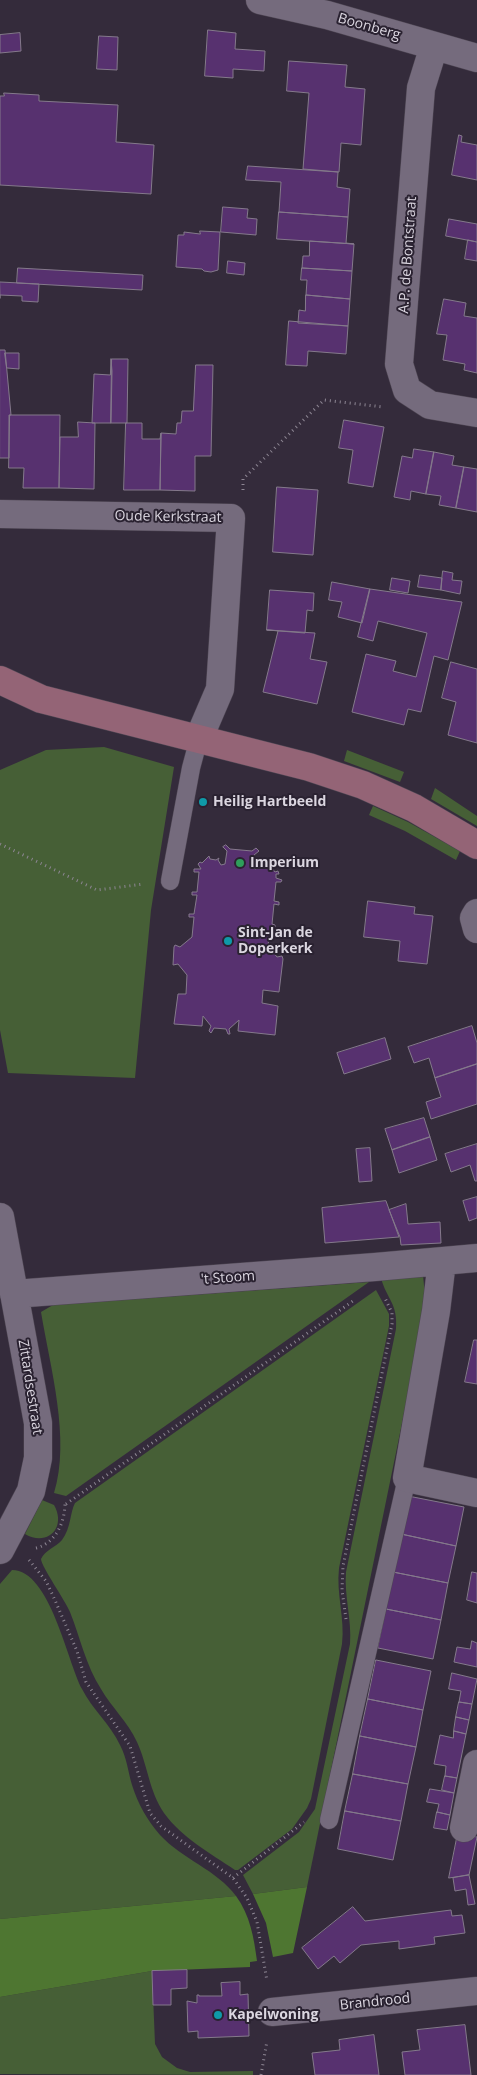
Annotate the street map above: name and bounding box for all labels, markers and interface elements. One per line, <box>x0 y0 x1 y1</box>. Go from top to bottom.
street label: Boonberg <box>336 10 402 44</box>
street label: A.P. de Bontstraat <box>396 196 420 314</box>
street label: Oude Kerkstraat <box>114 508 222 526</box>
place label: Heilig Hartbeeld <box>213 794 326 810</box>
marker: Heilig Hartbeeld <box>197 796 209 808</box>
place label: Imperium <box>250 855 319 871</box>
marker: Imperium <box>234 857 246 869</box>
place label: Sint-Jan de Doperkerk <box>238 925 313 958</box>
marker: Sint-Jan de Doperkerk <box>222 935 234 947</box>
street label: 't Stoom <box>200 1268 256 1288</box>
street label: Zittardsestraat <box>14 1338 46 1436</box>
street label: Brandrood <box>339 1990 411 2014</box>
place label: Kapelwoning <box>228 2007 318 2023</box>
marker: Kapelwoning <box>212 2009 224 2021</box>

